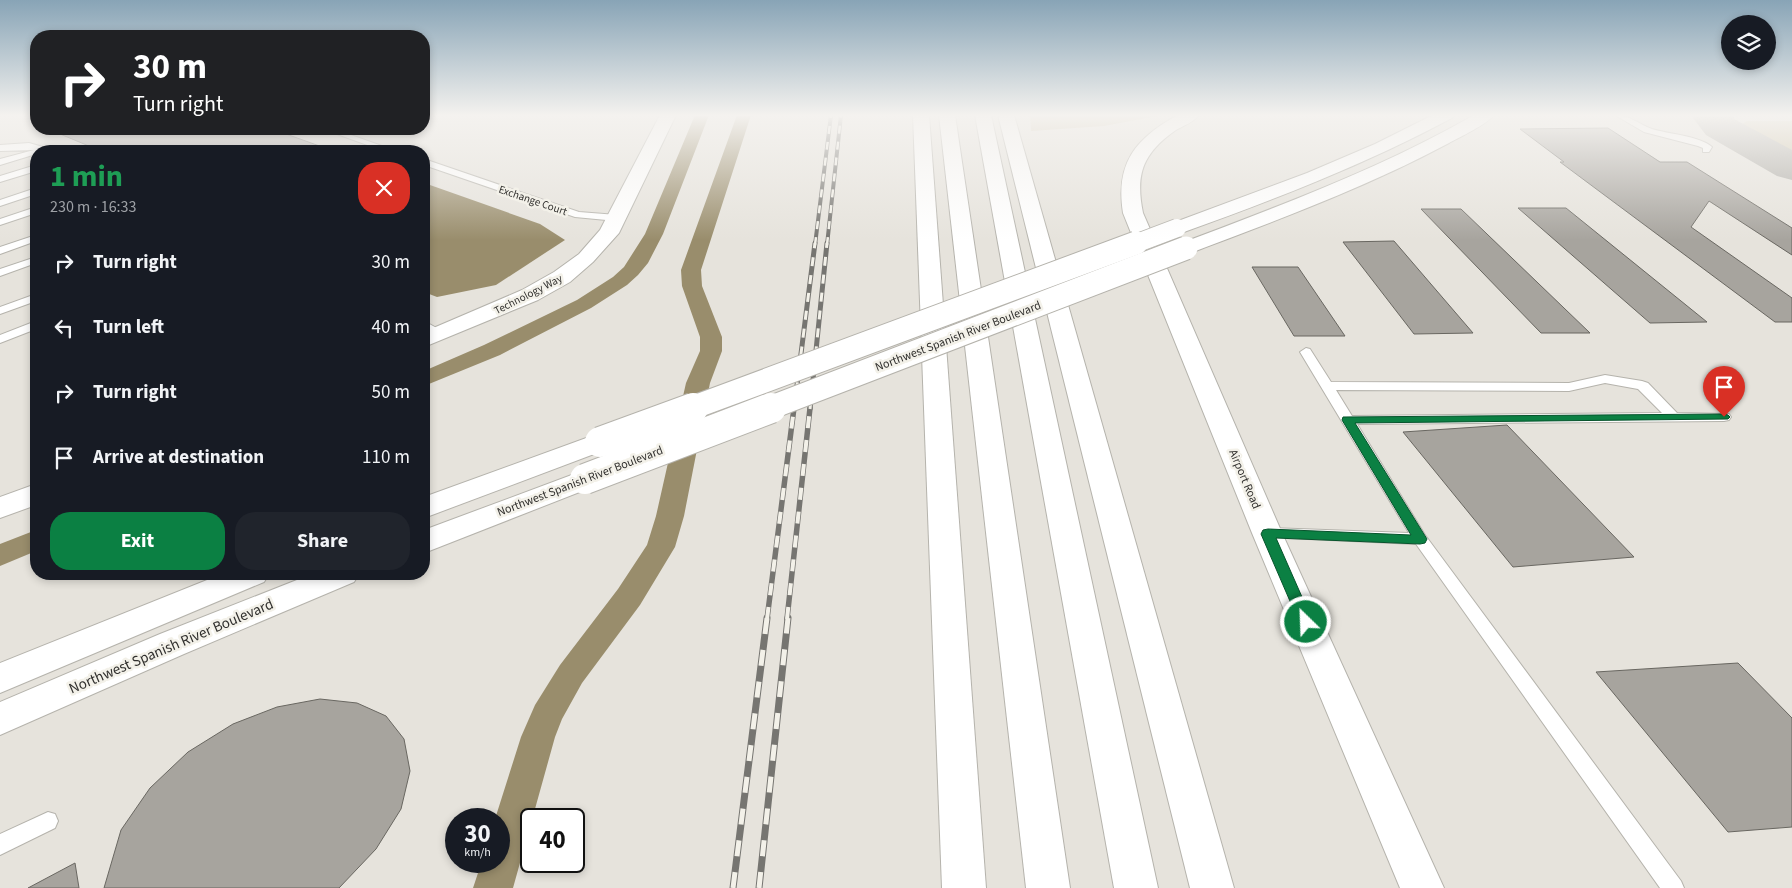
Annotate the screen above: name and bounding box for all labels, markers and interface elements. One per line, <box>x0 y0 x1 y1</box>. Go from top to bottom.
map controls <box>1721 15 1776 70</box>
button: layers <box>1721 15 1776 70</box>
text: 30 m <box>133 42 207 92</box>
icon: right <box>50 50 115 115</box>
text: Turn right <box>133 88 223 120</box>
text: 1 min <box>50 155 123 198</box>
button: close <box>358 162 410 214</box>
street label: Exchange Court <box>497 182 569 219</box>
text: 230 m · 16:33 <box>50 196 137 218</box>
icon: right <box>50 249 78 277</box>
text: Turn right <box>93 249 177 276</box>
text: 30 m <box>372 249 410 276</box>
street label: Technology Way <box>492 271 565 318</box>
street label: Northwest Spanish River Boulevard <box>873 297 1044 376</box>
icon: left <box>50 314 78 342</box>
text: Turn left <box>93 314 164 341</box>
text: 40 m <box>372 314 410 341</box>
pin <box>1703 366 1745 417</box>
icon: arrive <box>1710 373 1738 401</box>
icon: right <box>50 379 78 407</box>
text: Turn right <box>93 379 177 406</box>
text: 50 m <box>372 379 410 406</box>
street label: Northwest Spanish River Boulevard <box>495 442 666 521</box>
icon: arrive <box>50 444 78 472</box>
text: Arrive at destination <box>93 444 264 471</box>
text: 110 m <box>362 444 410 471</box>
street label: Airport Road <box>1224 447 1265 512</box>
button: Exit <box>50 512 225 570</box>
button: Share <box>235 512 410 570</box>
street label: Northwest Spanish River Boulevard <box>66 594 277 699</box>
position arrow <box>1279 595 1331 647</box>
speed limit sign: 40 <box>520 808 585 873</box>
text: 30 <box>464 816 491 852</box>
text: km/h <box>464 844 491 861</box>

